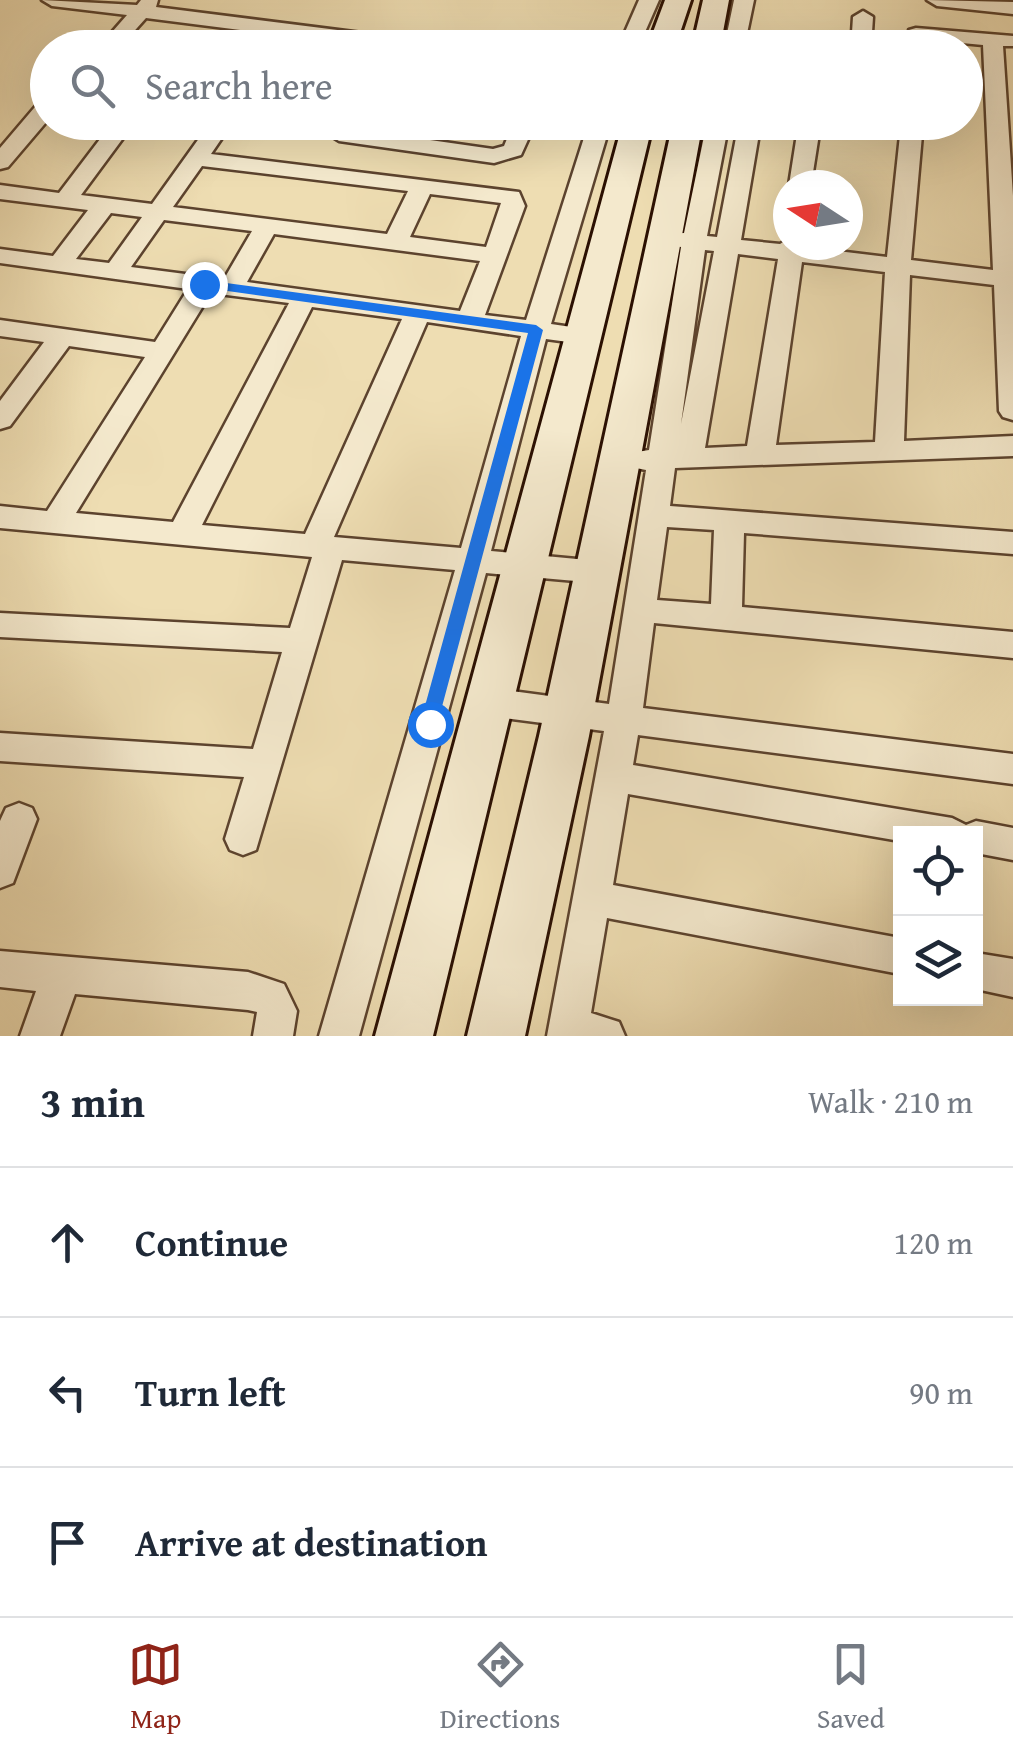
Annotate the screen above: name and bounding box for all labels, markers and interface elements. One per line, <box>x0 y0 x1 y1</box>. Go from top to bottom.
search box <box>30 30 983 140</box>
text: Search here <box>145 57 333 113</box>
icon: search <box>65 58 120 113</box>
north arrow <box>773 170 863 260</box>
route end <box>182 262 228 308</box>
route start <box>408 702 454 748</box>
map controls <box>893 826 983 1006</box>
button: locate <box>893 826 983 916</box>
button: layers <box>893 916 983 1006</box>
text: 3 min <box>40 1071 145 1132</box>
text: Walk · 210 m <box>808 1078 973 1125</box>
text: Continue <box>135 1214 288 1270</box>
icon: ahead <box>40 1215 95 1270</box>
text: 120 m <box>894 1219 973 1266</box>
text: Turn left <box>135 1364 286 1420</box>
icon: left <box>40 1365 95 1420</box>
text: 90 m <box>909 1369 973 1416</box>
text: Arrive at destination <box>135 1514 488 1570</box>
icon: arrive <box>40 1515 95 1570</box>
tab: Map <box>128 1637 183 1738</box>
tab: Directions <box>440 1637 560 1738</box>
tab: Saved <box>817 1637 885 1738</box>

